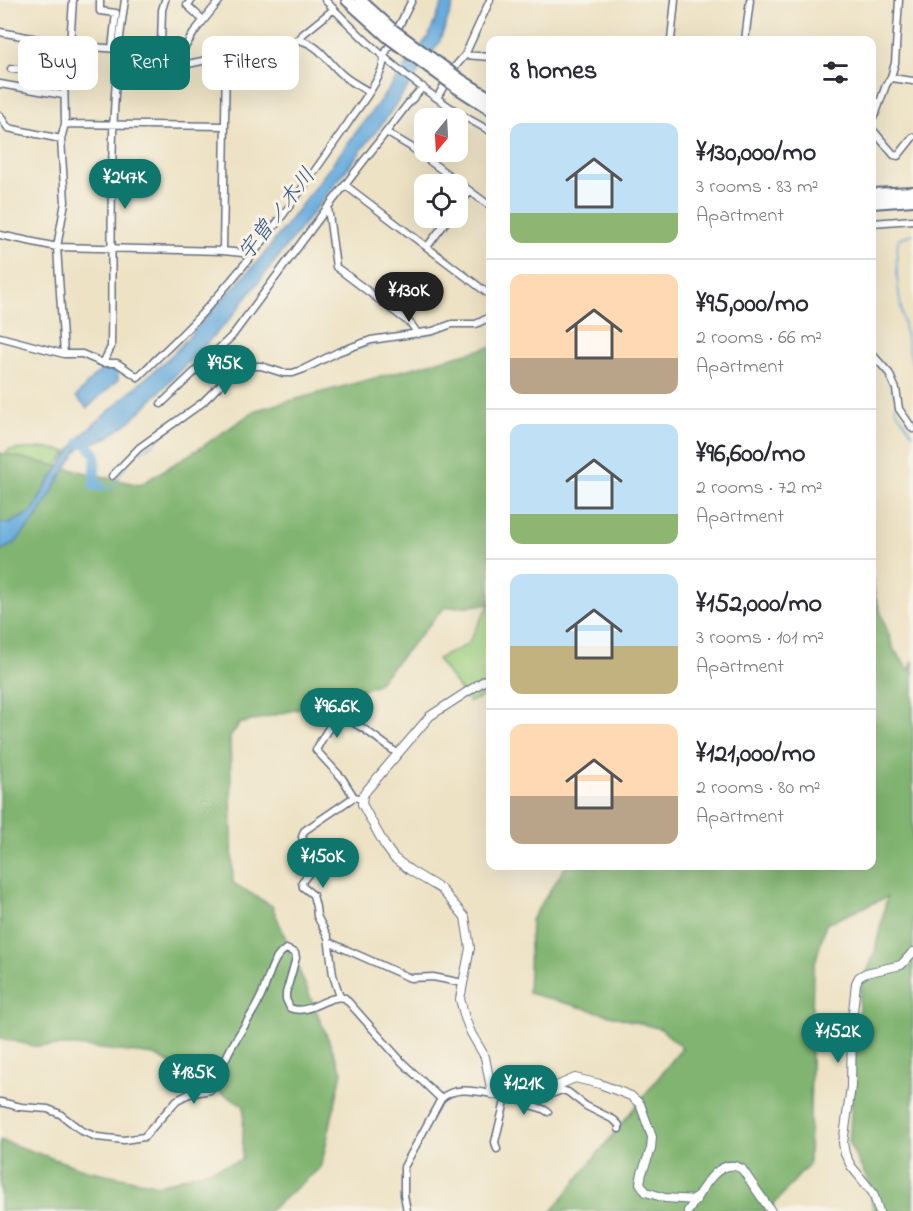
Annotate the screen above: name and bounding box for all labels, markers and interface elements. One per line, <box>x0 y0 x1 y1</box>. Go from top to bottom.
chip: Buy <box>18 36 98 90</box>
chip: Rent <box>110 36 190 90</box>
chip: Filters <box>202 36 299 90</box>
text: 8 homes <box>510 53 597 91</box>
icon: filters <box>819 56 852 89</box>
north arrow <box>414 108 468 162</box>
map controls <box>414 108 468 228</box>
text: ¥130,000/mo <box>696 135 816 173</box>
icon: home <box>558 147 630 219</box>
pin: ¥247K <box>83 159 167 210</box>
water label: 宇曽ノ木川 <box>232 162 324 268</box>
text: ¥247K <box>103 164 147 193</box>
text: 3 rooms · 83 m² <box>696 173 818 202</box>
button: locate <box>414 174 468 228</box>
text: Apartment <box>696 202 784 231</box>
pin: ¥130K <box>367 272 451 323</box>
text: ¥130K <box>389 277 429 306</box>
text: ¥95,000/mo <box>696 286 809 324</box>
icon: home <box>558 298 630 370</box>
text: 2 rooms · 66 m² <box>696 324 822 353</box>
pin: ¥95K <box>189 345 261 396</box>
text: ¥95K <box>208 350 242 379</box>
text: Apartment <box>696 353 784 382</box>
text: ¥96,600/mo <box>696 436 806 474</box>
icon: home <box>558 448 630 520</box>
text: 2 rooms · 72 m² <box>696 474 823 503</box>
text: Apartment <box>696 503 784 532</box>
text: ¥152,000/mo <box>696 586 822 624</box>
icon: home <box>558 598 630 670</box>
text: 3 rooms · 101 m² <box>696 624 824 653</box>
text: Apartment <box>696 653 784 682</box>
pin: ¥96.6K <box>288 688 386 739</box>
text: ¥96.6K <box>314 693 360 722</box>
text: ¥121,000/mo <box>696 736 816 774</box>
icon: home <box>558 748 630 820</box>
text: 2 rooms · 80 m² <box>696 774 821 803</box>
text: Apartment <box>696 803 784 832</box>
pin: ¥150K <box>281 838 365 889</box>
text: ¥150K <box>301 843 345 872</box>
pin: ¥152K <box>796 1013 880 1064</box>
text: ¥152K <box>815 1018 861 1047</box>
pin: ¥185K <box>152 1054 236 1105</box>
text: ¥185K <box>173 1059 215 1088</box>
pin: ¥121K <box>482 1065 566 1116</box>
text: ¥121K <box>504 1070 544 1099</box>

